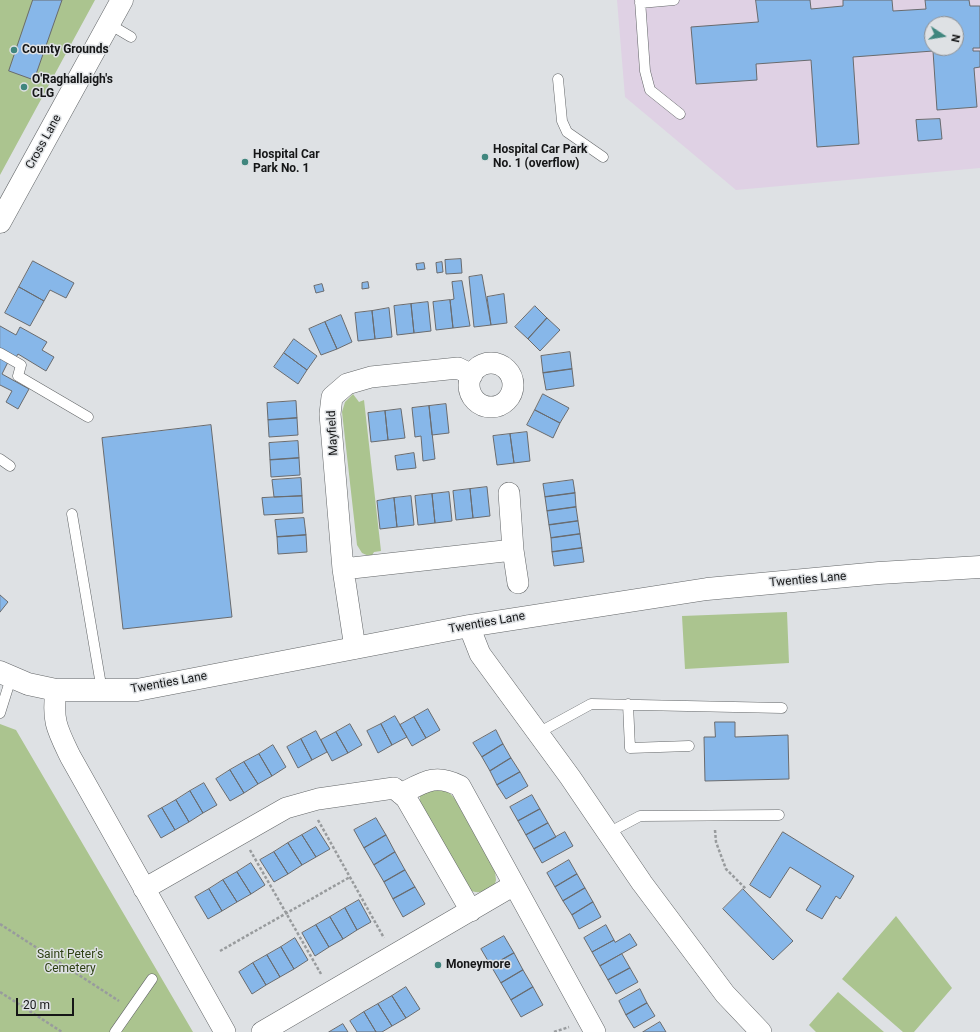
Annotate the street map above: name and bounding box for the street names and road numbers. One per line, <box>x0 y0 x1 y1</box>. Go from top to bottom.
street label: Cross Lane <box>23 112 65 172</box>
street label: Mayfield <box>325 410 341 456</box>
street label: Twenties Lane <box>769 569 847 591</box>
street label: Twenties Lane <box>448 609 526 637</box>
street label: Twenties Lane <box>130 669 208 697</box>

